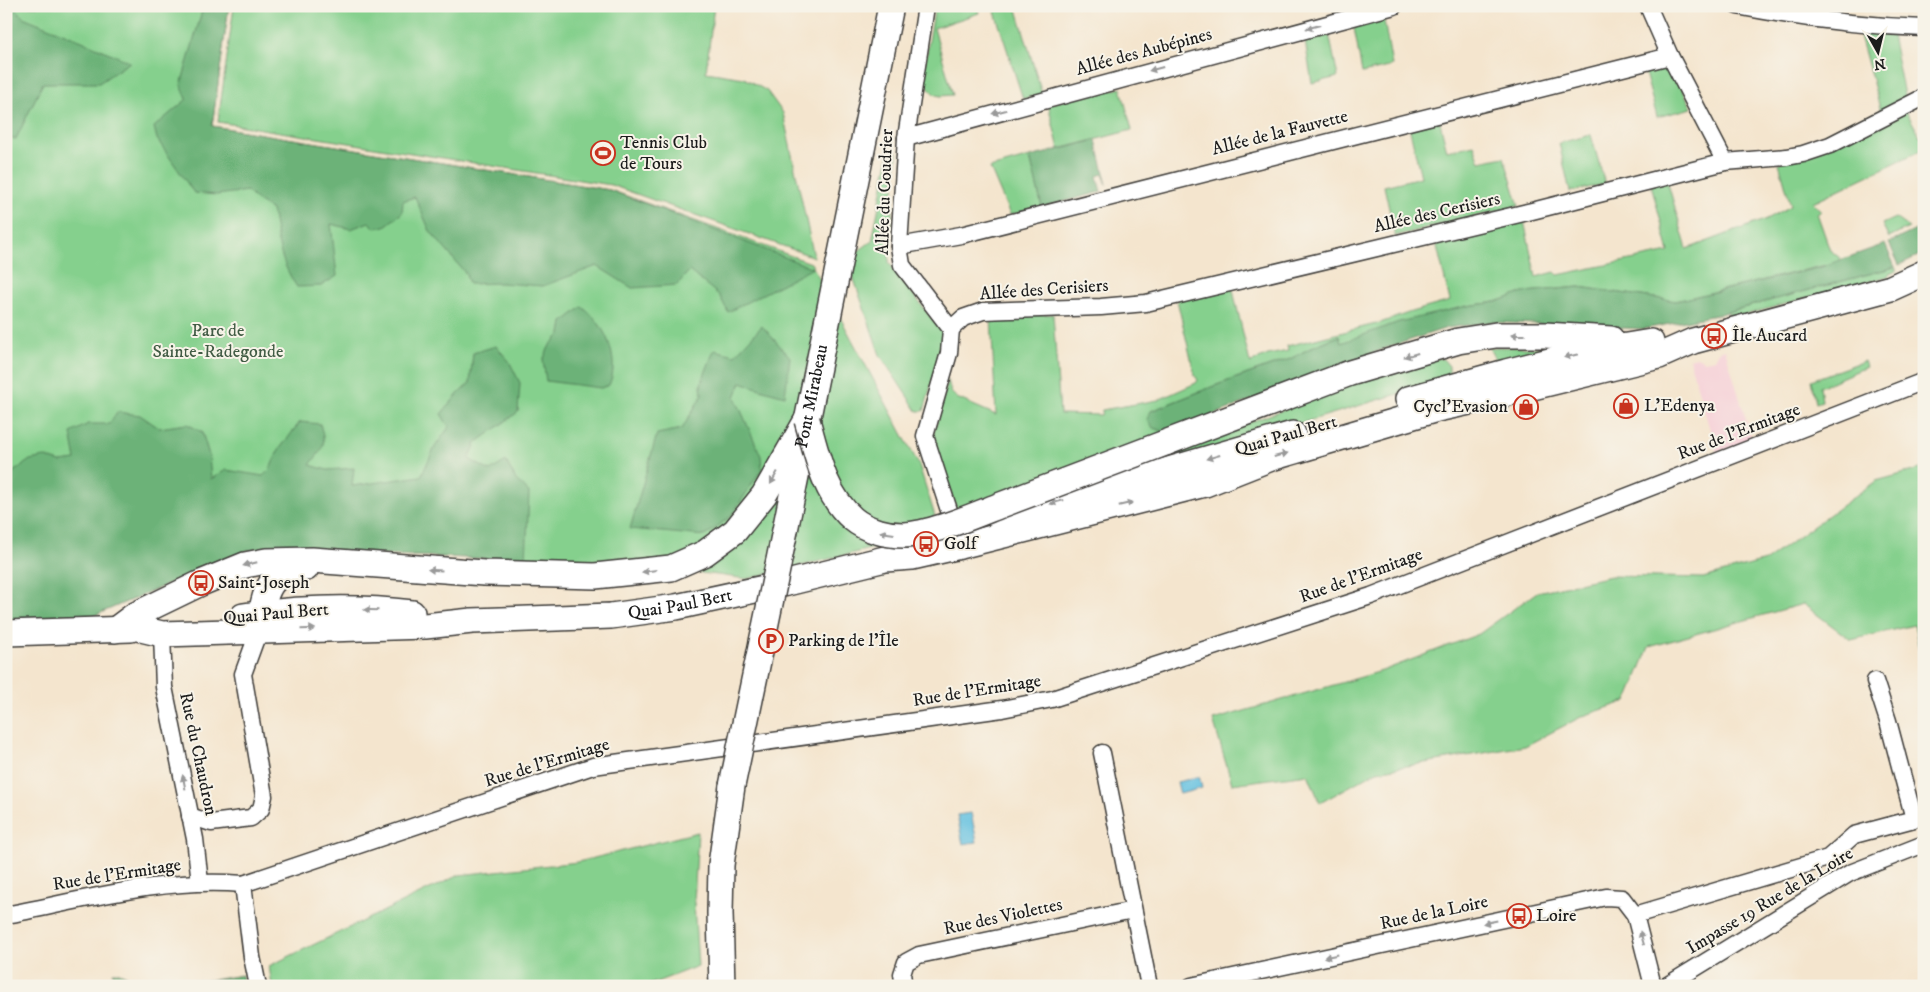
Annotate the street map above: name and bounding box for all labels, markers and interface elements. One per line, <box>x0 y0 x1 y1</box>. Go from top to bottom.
street label: Allée des Aubépines <box>1074 23 1214 81</box>
one-way arrow <box>1305 23 1320 31</box>
north arrow <box>1852 28 1902 78</box>
text: N <box>1872 54 1887 74</box>
one-way arrow <box>1149 66 1164 74</box>
street label: Allée de la Fauvette <box>1210 105 1350 161</box>
one-way arrow <box>992 109 1007 117</box>
street label: Allée du Coudrier <box>872 128 898 256</box>
place label: Tennis Club de Tours <box>620 132 707 175</box>
sports icon: Tennis Club de Tours <box>590 140 616 166</box>
street label: Allée des Cerisiers <box>1372 188 1502 238</box>
street label: Allée des Cerisiers <box>979 275 1109 305</box>
park label: Parc de Sainte-Radegonde <box>153 320 283 363</box>
bus stop icon: Île Aucard <box>1701 323 1727 349</box>
place label: Île Aucard <box>1732 325 1807 347</box>
one-way arrow <box>1510 331 1526 339</box>
street label: Pont Mirabeau <box>791 342 833 450</box>
one-way arrow <box>1404 351 1419 359</box>
one-way arrow <box>1564 352 1579 360</box>
shop icon: L'Edenya <box>1613 393 1639 419</box>
shop icon: Cycl'Evasion <box>1513 394 1539 420</box>
place label: L'Edenya <box>1644 395 1715 417</box>
place label: Cycl'Evasion <box>1413 396 1509 418</box>
street label: Rue de l'Ermitage <box>1675 399 1803 465</box>
street label: Quai Paul Bert <box>1232 411 1340 461</box>
one-way arrow <box>1274 451 1289 459</box>
one-way arrow <box>1205 453 1221 461</box>
one-way arrow <box>770 470 778 485</box>
one-way arrow <box>1049 499 1064 507</box>
one-way arrow <box>1119 499 1134 507</box>
one-way arrow <box>879 529 895 537</box>
bus stop icon: Golf <box>913 531 939 557</box>
place label: Golf <box>944 533 980 555</box>
street label: Rue de l'Ermitage <box>1296 544 1426 608</box>
one-way arrow <box>243 560 258 568</box>
one-way arrow <box>427 565 443 573</box>
one-way arrow <box>641 567 657 575</box>
bus stop icon: Saint-Joseph <box>188 570 214 596</box>
place label: Saint-Joseph <box>218 572 310 594</box>
street label: Quai Paul Bert <box>626 584 734 625</box>
street label: Quai Paul Bert <box>222 598 330 630</box>
one-way arrow <box>363 605 379 613</box>
one-way arrow <box>300 624 316 632</box>
parking icon: Parking de l'Île <box>758 628 784 654</box>
place label: Parking de l'Île <box>788 630 899 652</box>
street label: Rue de l'Ermitage <box>911 670 1043 712</box>
street label: Rue du Chaudron <box>174 691 222 818</box>
street label: Rue de l'Ermitage <box>482 734 612 792</box>
one-way arrow <box>179 774 187 790</box>
street label: Impasse 19 Rue de la Loire <box>1683 843 1857 959</box>
street label: Rue de l'Ermitage <box>51 854 183 896</box>
street label: Rue de la Loire <box>1378 891 1490 935</box>
street label: Rue des Violettes <box>942 894 1064 940</box>
bus stop icon: Loire <box>1506 903 1532 929</box>
place label: Loire <box>1536 905 1577 927</box>
one-way arrow <box>1483 918 1498 926</box>
one-way arrow <box>1637 931 1645 946</box>
one-way arrow <box>1324 952 1339 960</box>

